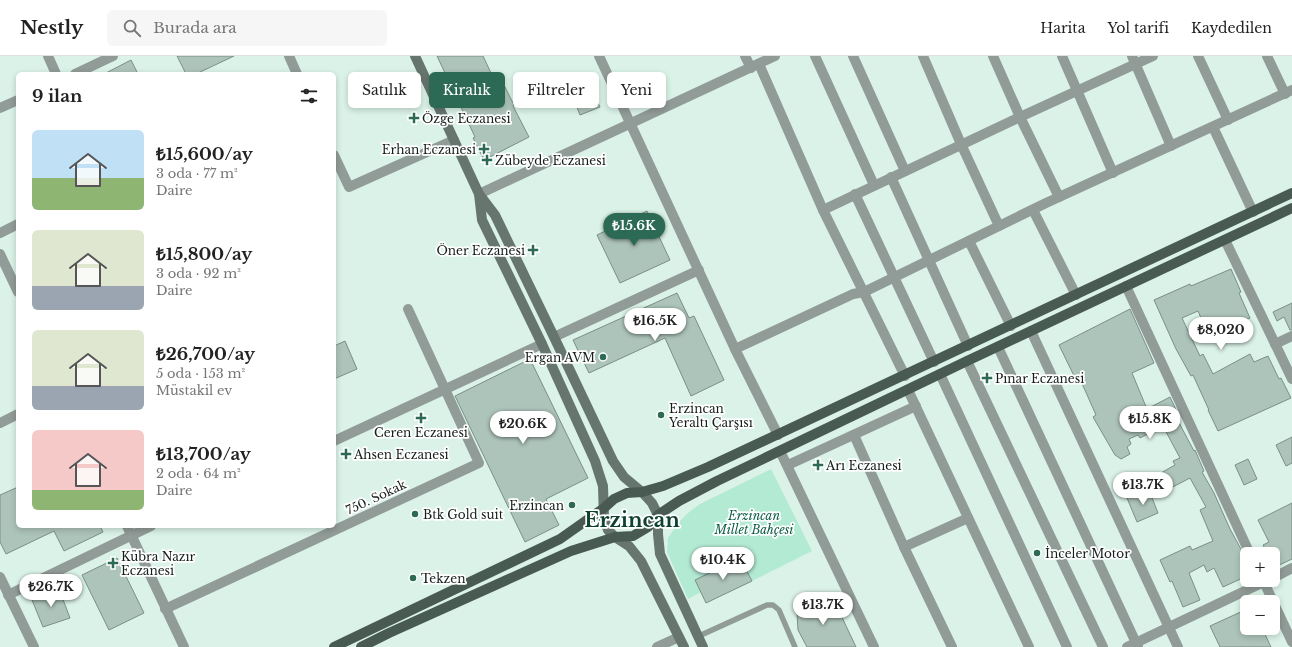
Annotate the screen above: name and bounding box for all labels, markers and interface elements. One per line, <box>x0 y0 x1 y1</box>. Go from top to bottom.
search box <box>107 10 387 46</box>
text: Nestly <box>20 16 83 39</box>
icon: search <box>121 17 143 39</box>
text: Burada ara <box>153 18 237 37</box>
text: Harita <box>1040 19 1085 37</box>
text: Yol tarifi <box>1107 19 1169 37</box>
text: Kaydedilen <box>1191 19 1272 37</box>
chip: Satılık <box>348 72 421 108</box>
chip: Kiralık <box>429 72 505 108</box>
chip: Filtreler <box>513 72 599 108</box>
chip: Yeni <box>607 72 666 108</box>
icon: filters <box>298 85 320 107</box>
text: 9 ilan <box>32 86 82 107</box>
place label: Özge Eczanesi <box>422 110 511 126</box>
marker: Özge Eczanesi <box>409 113 419 123</box>
place label: Erhan Eczanesi <box>382 142 476 157</box>
text: ₺15,600/ay <box>156 144 253 165</box>
marker: Erhan Eczanesi <box>479 144 489 154</box>
icon: home <box>64 146 112 194</box>
place label: Zübeyde Eczanesi <box>495 153 606 168</box>
marker: Zübeyde Eczanesi <box>482 155 492 165</box>
text: 3 oda · 77 m² <box>156 165 238 182</box>
text: Daire <box>156 182 193 199</box>
pin: ₺15.6K <box>601 213 667 247</box>
text: ₺15.6K <box>612 217 656 234</box>
place label: Öner Eczanesi <box>436 242 525 258</box>
text: ₺15,800/ay <box>156 244 252 265</box>
marker: Öner Eczanesi <box>528 245 538 255</box>
icon: home <box>64 246 112 294</box>
text: 3 oda · 92 m² <box>156 265 241 282</box>
text: Daire <box>156 282 193 299</box>
pin: ₺16.5K <box>622 308 688 342</box>
text: ₺16.5K <box>633 312 677 329</box>
pin: ₺8,020 <box>1188 317 1254 351</box>
text: ₺8,020 <box>1198 321 1244 338</box>
text: ₺26,700/ay <box>156 344 255 365</box>
icon: home <box>64 346 112 394</box>
place label: Ergan AVM <box>525 350 595 365</box>
marker: Ergan AVM <box>598 352 608 362</box>
text: 5 oda · 153 m² <box>156 365 245 382</box>
place label: Pınar Eczanesi <box>995 371 1084 386</box>
marker: Pınar Eczanesi <box>982 373 992 383</box>
text: Müstakil ev <box>156 382 232 399</box>
place label: Erzincan Yeraltı Çarşısı <box>668 401 753 430</box>
pin: ₺15.8K <box>1117 406 1183 440</box>
marker: Erzincan Yeraltı Çarşısı <box>656 410 666 420</box>
text: ₺15.8K <box>1128 410 1172 427</box>
pin: ₺20.6K <box>490 411 556 445</box>
marker: Ceren Eczanesi <box>416 413 426 423</box>
text: ₺20.6K <box>499 415 547 432</box>
place label: Ceren Eczanesi <box>374 425 468 440</box>
text: ₺13,700/ay <box>156 444 251 465</box>
icon: home <box>64 446 112 494</box>
place label: Ahsen Eczanesi <box>353 447 449 462</box>
marker: Ahsen Eczanesi <box>341 449 351 459</box>
place label: Arı Eczanesi <box>825 458 902 473</box>
marker: Arı Eczanesi <box>813 460 823 470</box>
text: 2 oda · 64 m² <box>156 465 241 482</box>
pin: ₺13.7K <box>1110 472 1176 506</box>
street label: 750. Sokak <box>344 476 409 517</box>
text: ₺13.7K <box>1122 476 1164 493</box>
text: Daire <box>156 482 193 499</box>
place label: Erzincan <box>509 498 564 513</box>
marker: Erzincan <box>567 500 577 510</box>
place label: Btk Gold suit <box>423 507 504 522</box>
district label: Erzincan <box>584 508 680 532</box>
park label: Erzincan Millet Bahçesi <box>714 508 794 537</box>
marker: Btk Gold suit <box>410 509 420 519</box>
place label: İnceler Motor <box>1045 545 1130 561</box>
pin: ₺10.4K <box>690 547 756 581</box>
map controls <box>1240 547 1280 635</box>
button: + <box>1240 547 1280 587</box>
marker: İnceler Motor <box>1032 548 1042 558</box>
place label: Kübra Nazır Eczanesi <box>121 549 196 578</box>
text: ₺10.4K <box>700 551 746 568</box>
marker: Kübra Nazır Eczanesi <box>108 558 118 568</box>
place label: Tekzen <box>421 571 465 586</box>
marker: Tekzen <box>408 573 418 583</box>
pin: ₺26.7K <box>18 574 84 608</box>
text: ₺26.7K <box>28 578 74 595</box>
pin: ₺13.7K <box>790 592 856 626</box>
button: − <box>1240 595 1280 635</box>
text: ₺13.7K <box>802 596 844 613</box>

